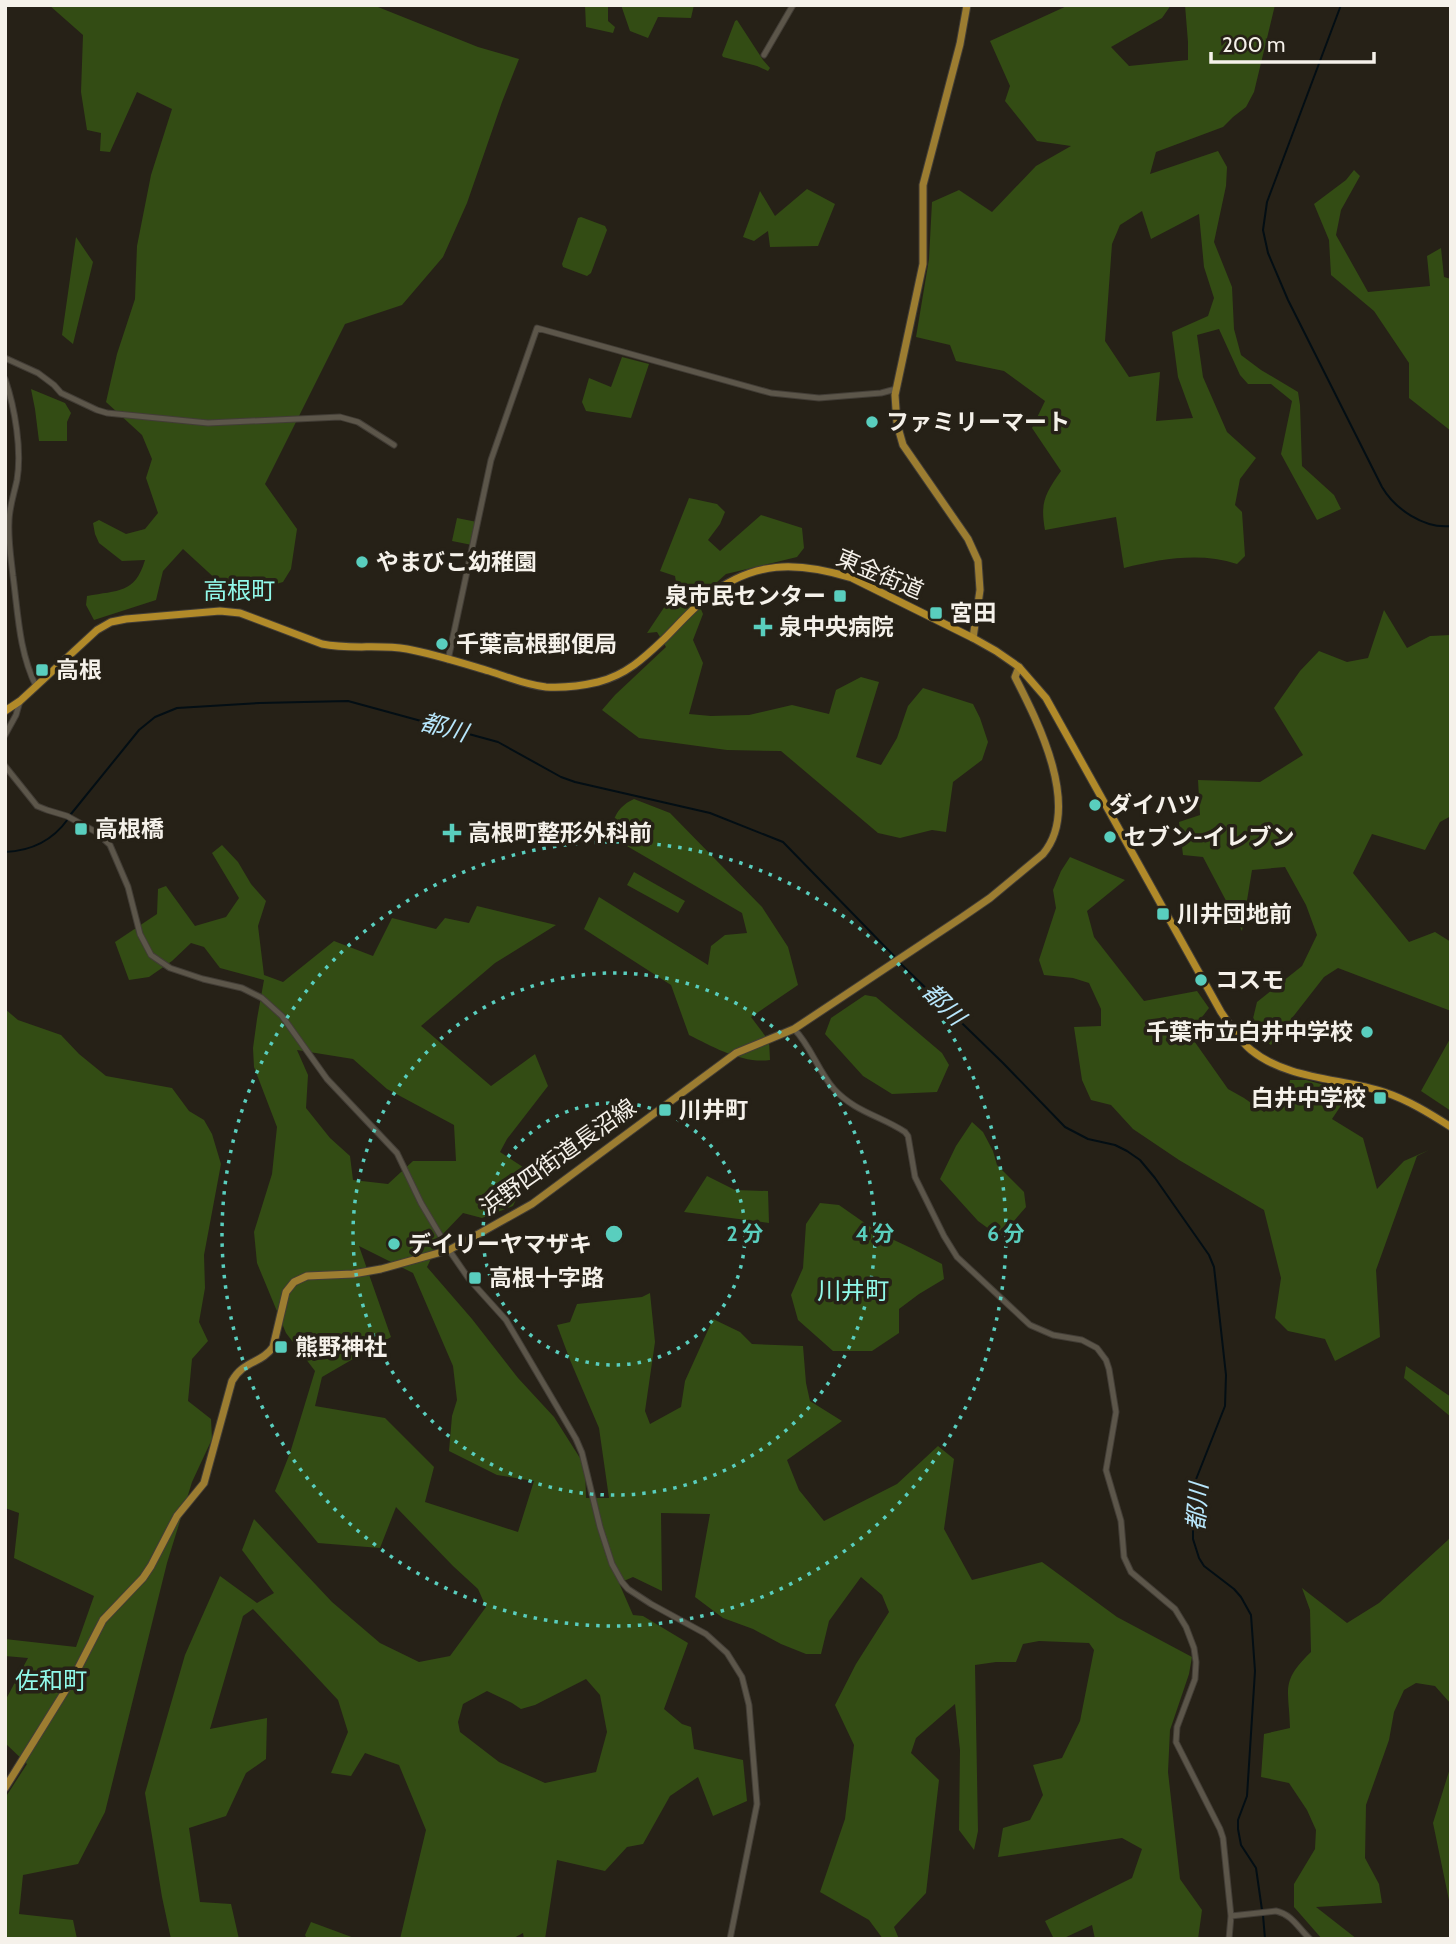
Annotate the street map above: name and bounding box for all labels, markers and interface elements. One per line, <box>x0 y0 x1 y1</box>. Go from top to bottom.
scale bar <box>1211 21 1374 65</box>
text: 200 m <box>1222 32 1285 57</box>
place label: ファミリーマート <box>886 408 1070 436</box>
marker: ファミリーマート <box>864 414 880 430</box>
street label: 東金街道 <box>832 543 928 605</box>
place label: やまびこ幼稚園 <box>376 548 537 576</box>
marker: やまびこ幼稚園 <box>354 554 370 570</box>
district label: 高根町 <box>203 576 275 605</box>
place label: 泉市民センター <box>665 582 826 610</box>
marker: 泉市民センター <box>832 588 848 604</box>
place label: 宮田 <box>950 599 996 627</box>
marker: 宮田 <box>928 605 944 621</box>
place label: 泉中央病院 <box>779 613 894 641</box>
marker: 泉中央病院 <box>753 617 773 637</box>
place label: 千葉高根郵便局 <box>456 630 617 658</box>
marker: 千葉高根郵便局 <box>434 636 450 652</box>
place label: 高根 <box>56 656 102 684</box>
marker: 高根 <box>34 662 50 678</box>
water label: 都川 <box>417 707 474 748</box>
place label: ダイハツ <box>1109 791 1201 819</box>
marker: ダイハツ <box>1087 797 1103 813</box>
place label: 高根橋 <box>95 815 164 843</box>
place label: 高根町整形外科前 <box>468 819 652 847</box>
marker: 高根橋 <box>73 821 89 837</box>
marker: 高根町整形外科前 <box>442 823 462 843</box>
place label: セブン-イレブン <box>1124 823 1295 851</box>
marker: セブン-イレブン <box>1102 829 1118 845</box>
place label: 川井団地前 <box>1177 900 1292 928</box>
marker: 川井団地前 <box>1155 906 1171 922</box>
place label: コスモ <box>1215 966 1284 994</box>
marker: コスモ <box>1193 972 1209 988</box>
water label: 都川 <box>917 977 973 1033</box>
place label: 千葉市立白井中学校 <box>1146 1018 1353 1046</box>
marker: 千葉市立白井中学校 <box>1359 1024 1375 1040</box>
place label: 白井中学校 <box>1251 1084 1366 1112</box>
marker: 白井中学校 <box>1372 1090 1388 1106</box>
street label: 浜野四街道長沼線 <box>475 1093 641 1221</box>
place label: 川井町 <box>679 1096 748 1124</box>
marker: 川井町 <box>657 1102 673 1118</box>
text: 2 分 <box>727 1221 763 1246</box>
text: 4 分 <box>856 1221 894 1246</box>
text: 6 分 <box>987 1221 1025 1246</box>
centre of rings <box>602 1222 626 1246</box>
place label: デイリーヤマザキ <box>408 1230 592 1258</box>
marker: デイリーヤマザキ <box>386 1236 402 1252</box>
place label: 高根十字路 <box>489 1264 604 1292</box>
marker: 高根十字路 <box>467 1270 483 1286</box>
district label: 川井町 <box>817 1276 889 1305</box>
place label: 熊野神社 <box>295 1333 387 1361</box>
marker: 熊野神社 <box>273 1339 289 1355</box>
water label: 都川 <box>1181 1479 1213 1532</box>
district label: 佐和町 <box>15 1666 87 1695</box>

